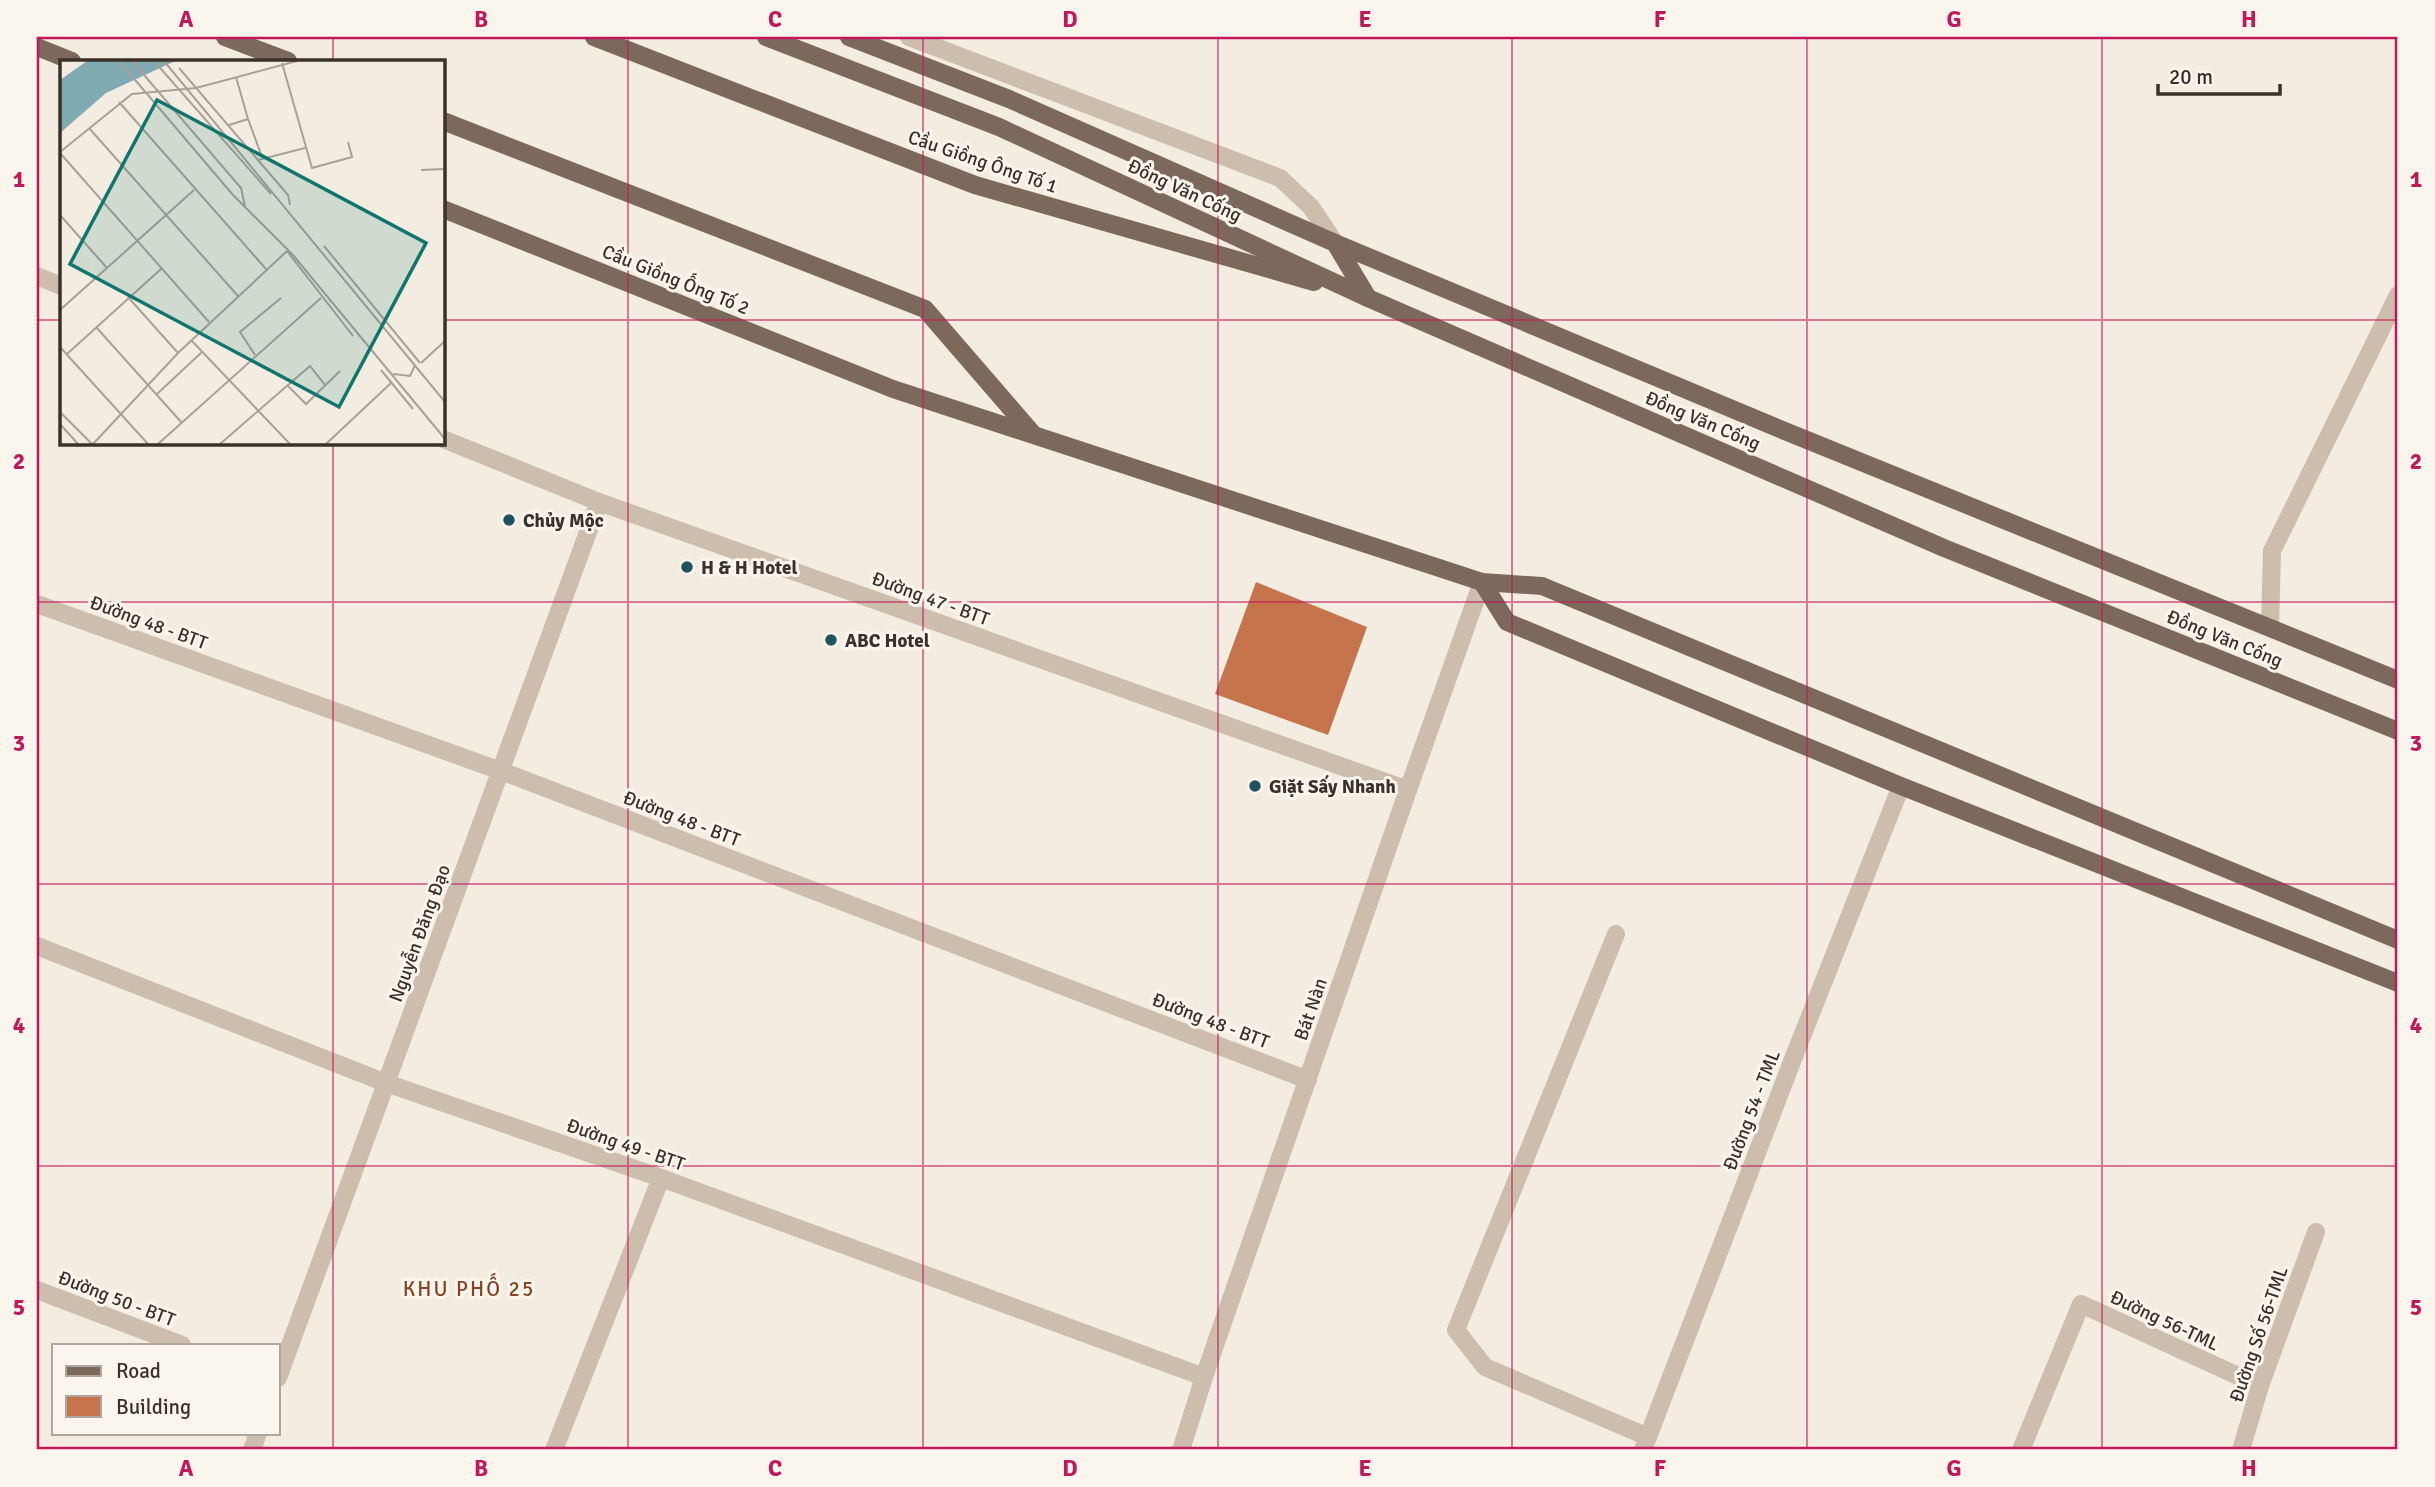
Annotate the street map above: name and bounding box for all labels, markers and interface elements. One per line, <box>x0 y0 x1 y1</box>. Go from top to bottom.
text: A <box>179 5 194 34</box>
text: B <box>474 5 488 34</box>
text: C <box>768 5 782 34</box>
text: D <box>1062 5 1078 34</box>
text: E <box>1358 5 1372 34</box>
text: F <box>1654 5 1666 34</box>
text: G <box>1946 5 1962 34</box>
text: H <box>2241 5 2257 34</box>
scale bar <box>2158 52 2281 96</box>
inset map <box>60 60 444 444</box>
text: 20 m <box>2169 64 2213 90</box>
street label: Cầu Giồng Ông Tố 1 <box>905 125 1061 199</box>
street label: Đồng Văn Cống <box>1124 154 1245 228</box>
text: 1 <box>13 165 25 194</box>
text: 1 <box>2410 165 2422 194</box>
street label: Cầu Giồng Ống Tố 2 <box>599 237 754 320</box>
street label: Đồng Văn Cống <box>1641 386 1764 456</box>
text: 2 <box>13 447 25 476</box>
text: 2 <box>2410 447 2422 476</box>
place label: Chủy Mộc <box>523 509 604 533</box>
marker: Chủy Mộc <box>501 512 517 528</box>
place label: H & H Hotel <box>701 556 797 580</box>
marker: H & H Hotel <box>679 559 695 575</box>
street label: Đường 47 - BTT <box>869 567 993 632</box>
street label: Đường 48 - BTT <box>87 591 211 656</box>
street label: Đồng Văn Cống <box>2163 605 2286 673</box>
place label: ABC Hotel <box>845 629 930 653</box>
marker: ABC Hotel <box>823 632 839 648</box>
text: 3 <box>13 729 25 758</box>
text: 3 <box>2410 729 2422 758</box>
place label: Giặt Sấy Nhanh <box>1269 774 1396 799</box>
marker: Giặt Sấy Nhanh <box>1247 778 1263 794</box>
street label: Đường 48 - BTT <box>620 786 744 852</box>
street label: Nguyễn Đăng Đạo <box>384 861 456 1005</box>
street label: Bát Nàn <box>1289 975 1333 1044</box>
street label: Đường 48 - BTT <box>1149 988 1273 1054</box>
text: 4 <box>13 1011 25 1040</box>
text: 4 <box>2410 1011 2422 1040</box>
street label: Đường 54 - TML <box>1718 1046 1786 1174</box>
street label: Đường 49 - BTT <box>563 1114 689 1177</box>
street label: Đường Số 56-TML <box>2224 1263 2294 1406</box>
street label: Đường 50 - BTT <box>55 1266 179 1332</box>
district label: KHU PHỐ 25 <box>403 1272 535 1302</box>
street label: Đường 56-TML <box>2106 1285 2223 1357</box>
text: 5 <box>13 1293 25 1322</box>
text: 5 <box>2410 1293 2422 1322</box>
legend <box>52 1344 280 1434</box>
text: Road <box>116 1358 161 1384</box>
text: Building <box>116 1394 191 1420</box>
text: A <box>179 1454 194 1483</box>
text: B <box>474 1454 488 1483</box>
text: C <box>768 1454 782 1483</box>
text: D <box>1062 1454 1078 1483</box>
text: E <box>1358 1454 1372 1483</box>
text: F <box>1654 1454 1666 1483</box>
text: G <box>1946 1454 1962 1483</box>
text: H <box>2241 1454 2257 1483</box>

